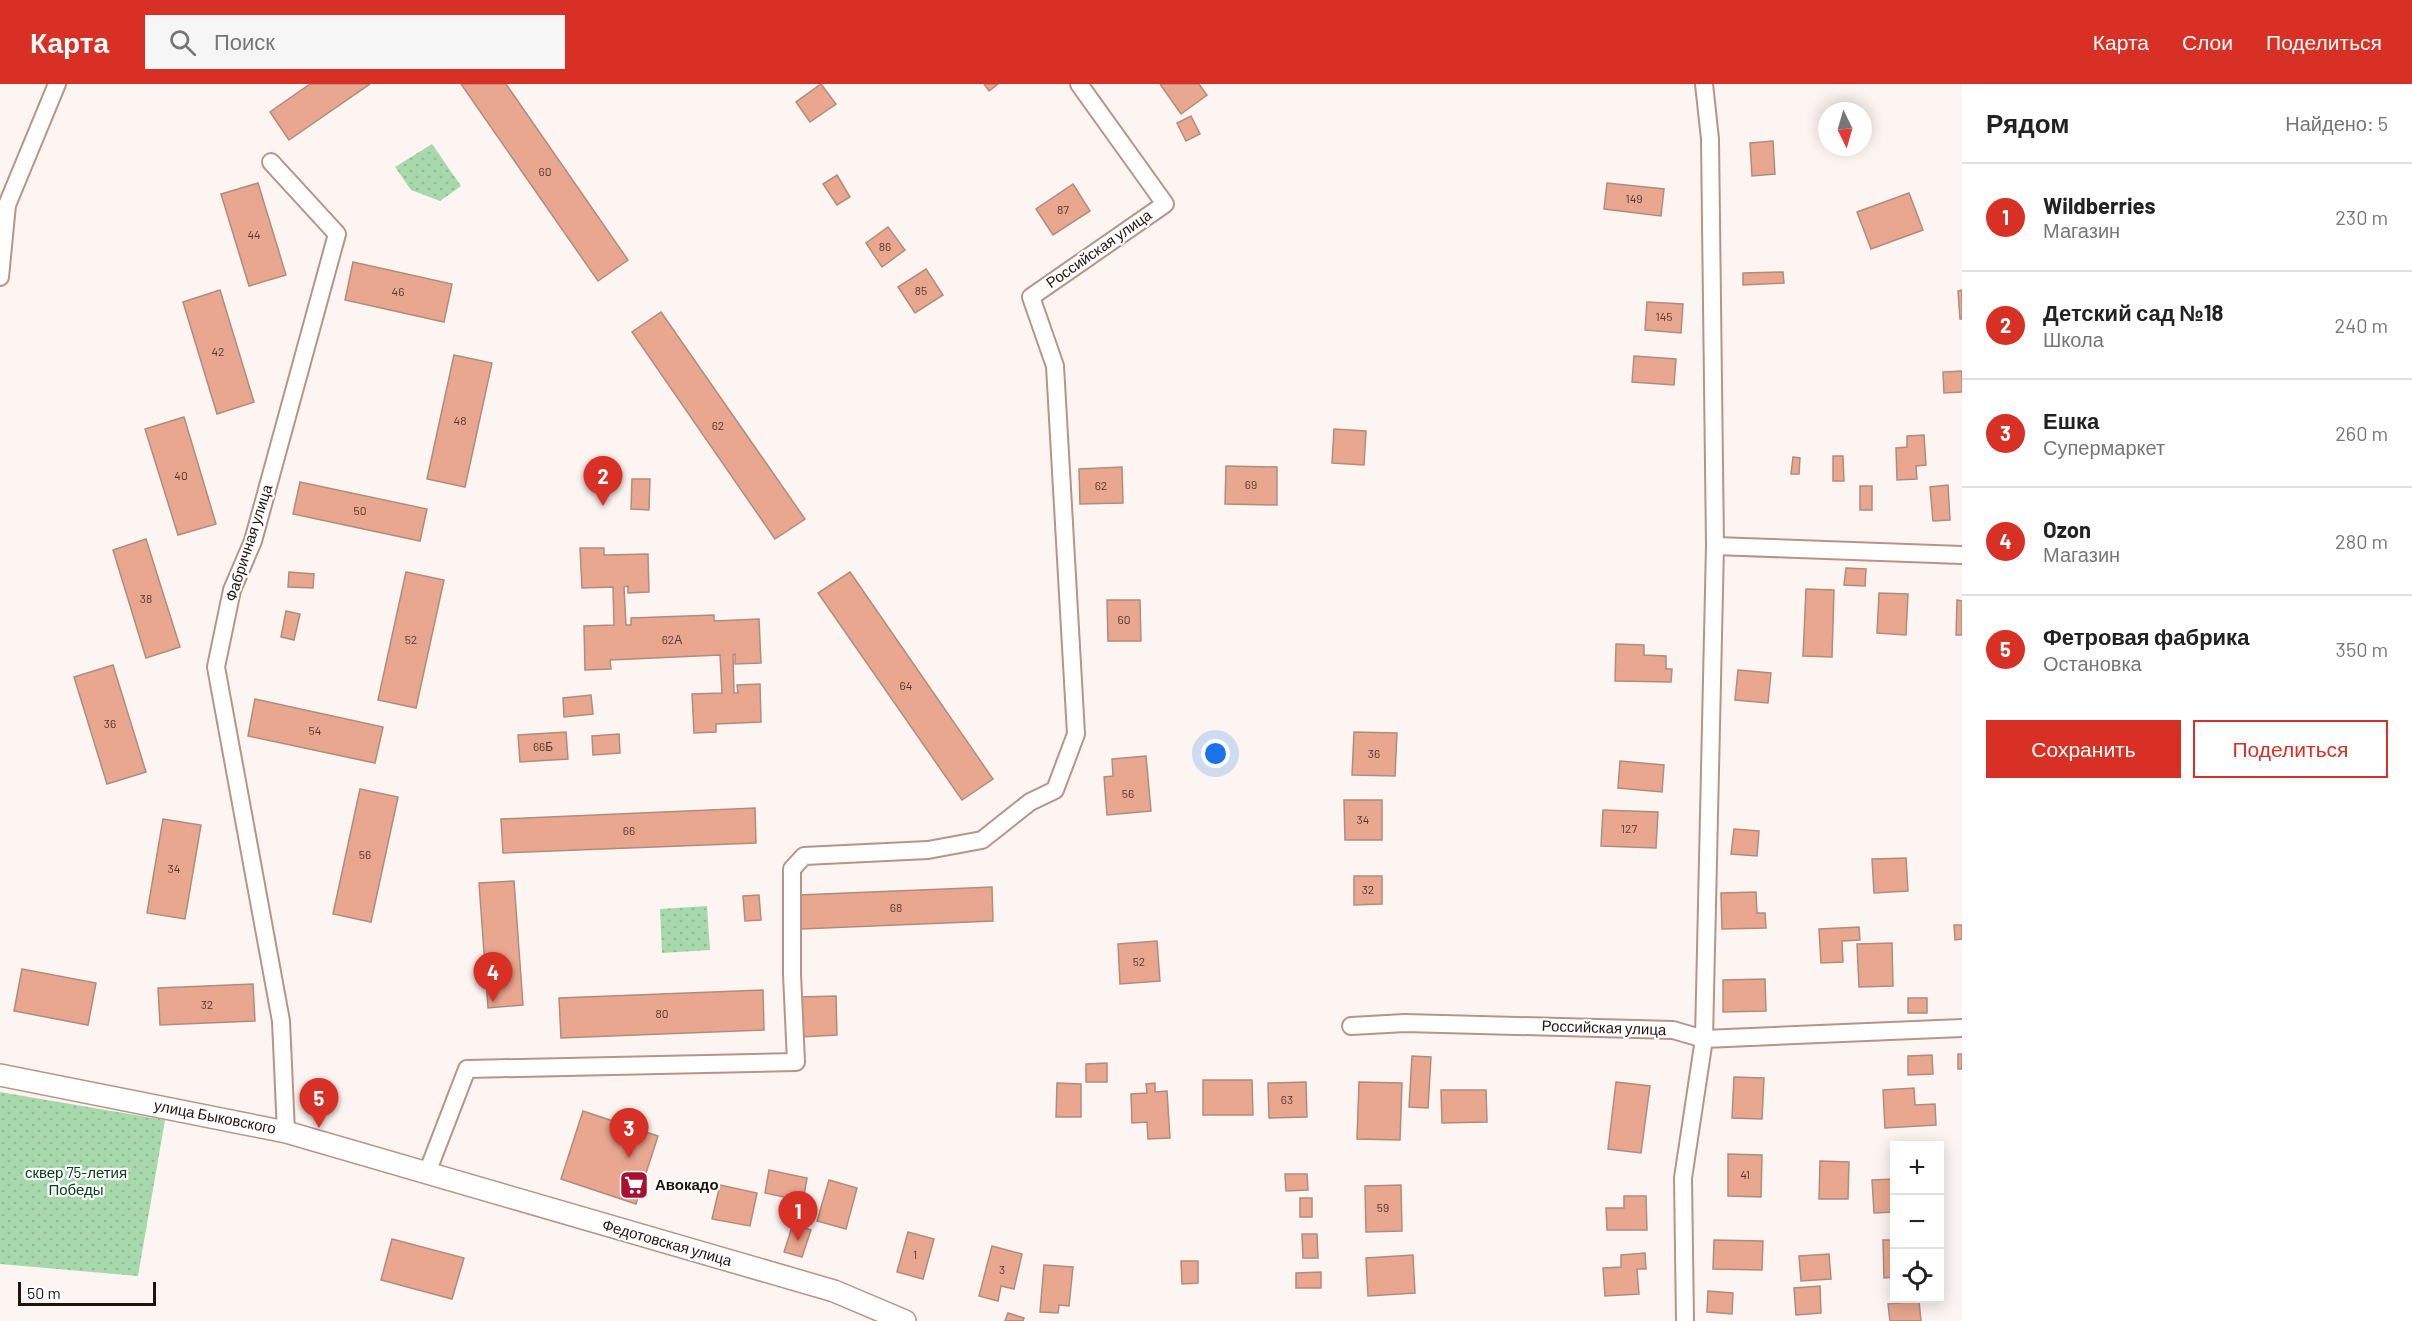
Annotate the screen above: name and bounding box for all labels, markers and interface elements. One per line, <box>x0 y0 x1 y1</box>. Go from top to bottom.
search box <box>145 15 565 69</box>
text: Карта <box>30 25 109 59</box>
icon: search <box>166 26 199 59</box>
text: Поиск <box>214 28 275 54</box>
text: Карта <box>2093 29 2149 54</box>
text: Слои <box>2182 29 2233 54</box>
text: Поделиться <box>2266 29 2382 54</box>
north arrow <box>1818 102 1872 156</box>
text: Рядом <box>1986 107 2069 138</box>
text: Найдено: 5 <box>2285 111 2388 135</box>
house number: 60 <box>539 164 551 178</box>
house number: 149 <box>1625 191 1643 205</box>
text: Wildberries <box>2043 192 2156 218</box>
house number: 87 <box>1057 202 1069 216</box>
street label: Российская улица <box>1042 205 1155 291</box>
text: 1 <box>2002 205 2009 229</box>
text: 230 m <box>2335 205 2388 229</box>
text: Магазин <box>2043 218 2120 242</box>
house number: 44 <box>247 227 261 241</box>
house number: 86 <box>879 239 891 253</box>
house number: 85 <box>915 283 927 297</box>
house number: 46 <box>392 284 404 298</box>
text: Детский сад №18 <box>2043 299 2223 325</box>
house number: 145 <box>1656 309 1672 323</box>
text: 2 <box>2000 313 2011 337</box>
text: 240 m <box>2334 313 2388 337</box>
text: Школа <box>2043 327 2104 351</box>
house number: 42 <box>211 344 225 358</box>
text: Ешка <box>2043 407 2099 433</box>
house number: 48 <box>454 413 466 427</box>
house number: 62 <box>712 418 724 432</box>
text: 3 <box>2000 421 2011 445</box>
text: 260 m <box>2335 421 2388 445</box>
text: Супермаркет <box>2043 435 2165 459</box>
pin: 2 <box>584 456 622 506</box>
house number: 40 <box>174 468 188 482</box>
house number: 69 <box>1245 477 1257 491</box>
house number: 62 <box>1095 478 1107 492</box>
street label: Фабричная улица <box>221 481 276 603</box>
house number: 50 <box>354 503 366 517</box>
text: Ozon <box>2043 516 2091 542</box>
text: 4 <box>1999 529 2012 553</box>
text: 280 m <box>2335 529 2388 553</box>
text: Магазин <box>2043 542 2120 566</box>
house number: 38 <box>140 591 152 605</box>
house number: 60 <box>1118 612 1130 626</box>
text: Фетровая фабрика <box>2043 623 2249 649</box>
house number: 52 <box>405 632 417 646</box>
house number: 62А <box>662 632 682 646</box>
text: 5 <box>2000 637 2011 661</box>
text: 350 m <box>2336 637 2388 661</box>
text: Остановка <box>2043 651 2142 675</box>
house number: 64 <box>900 678 912 692</box>
house number: 36 <box>104 716 116 730</box>
button: Сохранить <box>1986 720 2181 778</box>
button: Поделиться <box>2193 720 2388 778</box>
house number: 54 <box>309 723 321 737</box>
house number: 66Б <box>533 739 553 753</box>
your location <box>1201 739 1230 768</box>
house number: 36 <box>1368 746 1380 760</box>
house number: 56 <box>1122 786 1134 800</box>
house number: 34 <box>1357 812 1369 826</box>
house number: 127 <box>1621 821 1637 835</box>
house number: 66 <box>623 823 635 837</box>
house number: 56 <box>359 847 371 861</box>
house number: 34 <box>168 861 180 875</box>
house number: 32 <box>1362 882 1374 896</box>
house number: 68 <box>890 900 902 914</box>
pin: 4 <box>474 952 512 1002</box>
house number: 52 <box>1133 954 1145 968</box>
house number: 32 <box>201 997 213 1011</box>
house number: 80 <box>655 1006 669 1020</box>
street label: Российская улица <box>1541 1016 1667 1038</box>
pin: 5 <box>300 1078 338 1128</box>
house number: 63 <box>1281 1092 1293 1106</box>
street label: улица Быковского <box>153 1095 278 1137</box>
pin: 3 <box>610 1108 648 1158</box>
map controls <box>1890 1141 1944 1303</box>
button: + <box>1890 1141 1944 1195</box>
park label: сквер 75-летия Победы <box>25 1163 127 1198</box>
house number: 41 <box>1740 1167 1750 1181</box>
supermarket icon: Авокадо <box>618 1169 650 1201</box>
place label: Авокадо <box>655 1175 719 1193</box>
pin: 1 <box>778 1192 818 1241</box>
button: − <box>1890 1195 1944 1249</box>
house number: 59 <box>1377 1200 1389 1214</box>
street label: Федотовская улица <box>600 1215 735 1269</box>
house number: 1 <box>913 1247 917 1261</box>
button: locate <box>1890 1249 1944 1303</box>
house number: 3 <box>999 1262 1005 1276</box>
scale bar <box>18 1279 156 1306</box>
text: 50 m <box>27 1283 61 1302</box>

